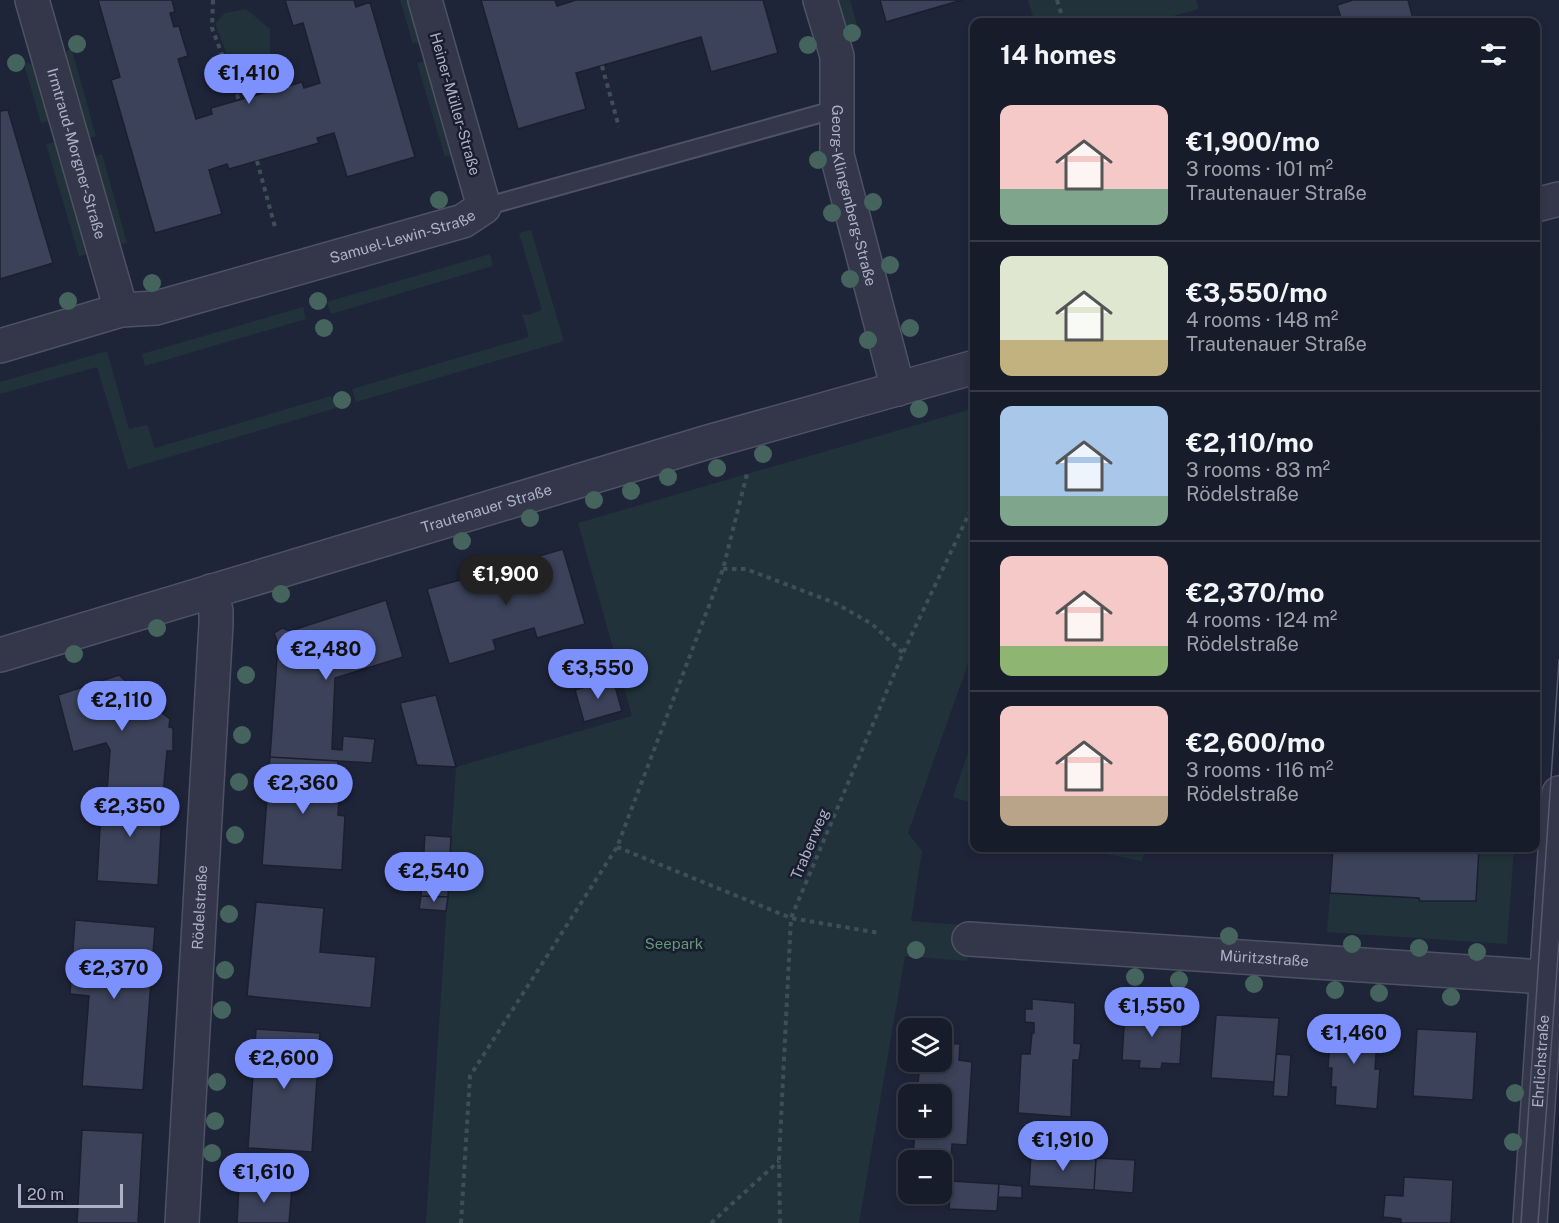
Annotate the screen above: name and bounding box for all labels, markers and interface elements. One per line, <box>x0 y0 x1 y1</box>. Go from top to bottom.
street label: Heiner-Müller-Straße <box>427 30 484 177</box>
icon: filters <box>1477 38 1510 71</box>
text: 14 homes <box>1000 39 1116 70</box>
pin: €1,410 <box>200 54 298 105</box>
text: €1,410 <box>218 61 280 85</box>
street label: Irmtraud-Morgner-Straße <box>44 66 109 241</box>
street label: Georg-Klingenberg-Straße <box>829 105 880 288</box>
text: €1,900/mo <box>1186 126 1320 157</box>
icon: home <box>1048 129 1120 201</box>
text: 3 rooms · 101 m² <box>1186 157 1333 181</box>
text: Trautenauer Straße <box>1186 181 1367 205</box>
street label: Samuel-Lewin-Straße <box>328 206 479 266</box>
text: €3,550/mo <box>1186 277 1327 308</box>
icon: home <box>1048 280 1120 352</box>
text: 4 rooms · 148 m² <box>1186 308 1338 332</box>
text: Trautenauer Straße <box>1186 332 1367 356</box>
text: €2,110/mo <box>1186 427 1314 458</box>
icon: home <box>1048 430 1120 502</box>
text: 3 rooms · 83 m² <box>1186 458 1330 482</box>
street label: Trautenauer Straße <box>419 480 554 536</box>
text: Rödelstraße <box>1186 482 1299 506</box>
pin: €1,900 <box>457 555 555 606</box>
text: €1,900 <box>473 562 539 586</box>
text: €2,370/mo <box>1186 577 1324 608</box>
icon: home <box>1048 580 1120 652</box>
text: 4 rooms · 124 m² <box>1186 608 1337 632</box>
pin: €2,480 <box>277 630 375 681</box>
text: Rödelstraße <box>1186 632 1299 656</box>
text: €2,480 <box>291 637 361 661</box>
pin: €3,550 <box>549 649 647 700</box>
text: €3,550 <box>562 656 634 680</box>
pin: €2,110 <box>73 681 171 732</box>
text: €2,110 <box>91 688 153 712</box>
text: €2,600/mo <box>1186 727 1325 758</box>
icon: home <box>1048 730 1120 802</box>
text: 3 rooms · 116 m² <box>1186 758 1333 782</box>
pin: €2,360 <box>254 764 352 815</box>
text: €2,360 <box>268 771 338 795</box>
text: Rödelstraße <box>1186 782 1299 806</box>
pin: €2,350 <box>81 787 179 838</box>
text: €2,350 <box>95 794 165 818</box>
street label: Traberweg <box>787 806 832 882</box>
pin: €2,540 <box>385 852 483 903</box>
text: €2,540 <box>399 859 469 883</box>
street label: Rödelstraße <box>189 865 210 950</box>
park label: Seepark <box>645 935 703 952</box>
street label: Müritzstraße <box>1219 947 1309 969</box>
pin: €2,370 <box>65 949 163 1000</box>
text: €2,370 <box>79 956 149 980</box>
pin: €1,550 <box>1103 987 1201 1038</box>
text: €1,550 <box>1118 994 1186 1018</box>
pin: €1,460 <box>1305 1014 1403 1065</box>
street label: Ehrlichstraße <box>1529 1014 1552 1108</box>
map controls <box>898 1018 952 1204</box>
button: layers <box>898 1018 952 1072</box>
text: €1,460 <box>1321 1021 1387 1045</box>
pin: €2,600 <box>235 1039 333 1090</box>
text: €2,600 <box>249 1046 319 1070</box>
button: + <box>898 1084 952 1138</box>
pin: €1,910 <box>1014 1121 1112 1172</box>
text: €1,910 <box>1032 1128 1094 1152</box>
button: − <box>898 1150 952 1204</box>
pin: €1,610 <box>215 1153 313 1204</box>
text: €1,610 <box>233 1160 295 1184</box>
scale bar <box>18 1181 123 1208</box>
text: 20 m <box>27 1185 64 1204</box>

